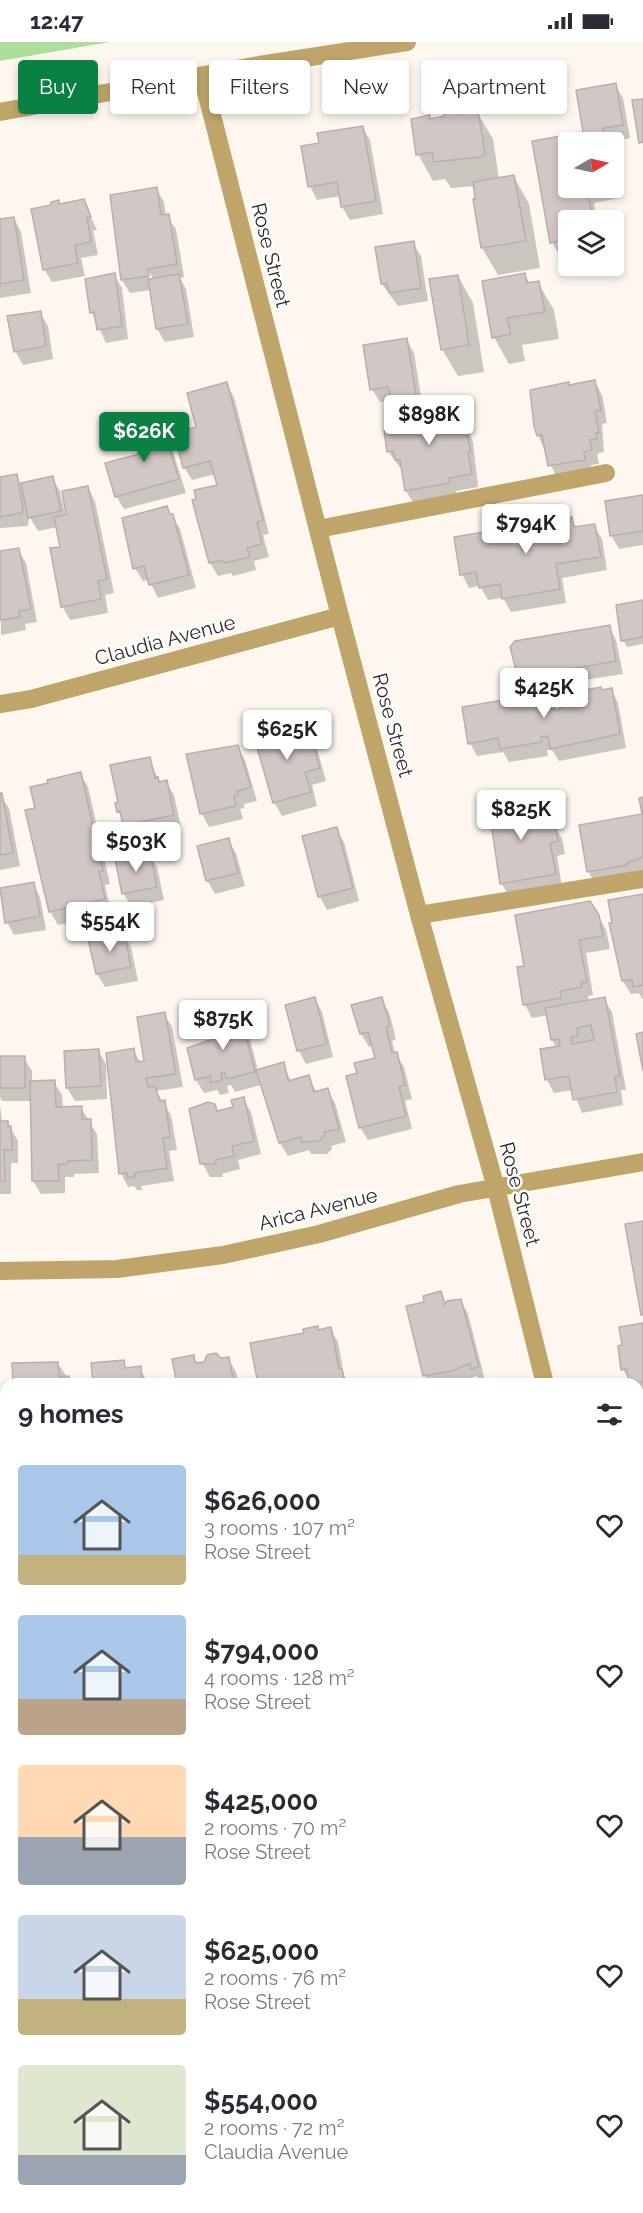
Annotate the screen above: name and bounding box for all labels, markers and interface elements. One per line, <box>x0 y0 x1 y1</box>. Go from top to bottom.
text: 12:47 <box>30 8 84 34</box>
chip: Buy <box>18 60 98 114</box>
chip: Rent <box>110 60 197 114</box>
chip: Filters <box>209 60 310 114</box>
chip: New <box>322 60 409 114</box>
chip: Apartment <box>421 60 567 114</box>
north arrow <box>558 132 624 198</box>
map controls <box>558 132 624 276</box>
street label: Rose Street <box>246 200 296 310</box>
button: layers <box>558 210 624 276</box>
pin: $898K <box>387 395 471 446</box>
text: $898K <box>398 402 460 426</box>
pin: $626K <box>102 412 186 463</box>
text: $626K <box>113 419 175 443</box>
pin: $794K <box>484 504 568 555</box>
text: $794K <box>496 511 556 535</box>
street label: Claudia Avenue <box>92 610 238 670</box>
pin: $425K <box>502 668 586 719</box>
street label: Rose Street <box>368 670 418 780</box>
text: $425K <box>514 675 574 699</box>
pin: $625K <box>245 710 329 761</box>
text: $625K <box>257 717 317 741</box>
pin: $825K <box>479 790 563 841</box>
text: $825K <box>491 797 551 821</box>
pin: $503K <box>94 822 178 873</box>
text: $503K <box>106 829 166 853</box>
pin: $554K <box>68 902 152 953</box>
text: $554K <box>80 909 140 933</box>
pin: $875K <box>181 1000 265 1051</box>
text: $875K <box>193 1007 253 1031</box>
street label: Rose Street <box>495 1139 545 1249</box>
street label: Arica Avenue <box>256 1183 380 1235</box>
icon: filters <box>593 1398 626 1431</box>
text: 9 homes <box>18 1399 124 1429</box>
text: $626,000 <box>204 1486 321 1516</box>
icon: home <box>66 1489 138 1561</box>
icon: heart <box>593 1509 626 1542</box>
text: 3 rooms · 107 m² <box>204 1516 355 1540</box>
text: Rose Street <box>204 1540 311 1564</box>
text: $794,000 <box>204 1636 319 1666</box>
icon: home <box>66 1639 138 1711</box>
icon: heart <box>593 1659 626 1692</box>
text: 4 rooms · 128 m² <box>204 1666 355 1690</box>
text: Rose Street <box>204 1690 311 1714</box>
text: $425,000 <box>204 1786 318 1816</box>
icon: home <box>66 1789 138 1861</box>
icon: heart <box>593 1809 626 1842</box>
text: 2 rooms · 70 m² <box>204 1816 346 1840</box>
text: Rose Street <box>204 1840 311 1864</box>
text: $625,000 <box>204 1936 319 1966</box>
icon: home <box>66 1939 138 2011</box>
icon: heart <box>593 1959 626 1992</box>
text: 2 rooms · 76 m² <box>204 1966 346 1990</box>
text: Rose Street <box>204 1990 311 2014</box>
text: $554,000 <box>204 2086 318 2116</box>
icon: home <box>66 2089 138 2161</box>
icon: heart <box>593 2109 626 2142</box>
text: 2 rooms · 72 m² <box>204 2116 344 2140</box>
text: Claudia Avenue <box>204 2140 348 2164</box>

